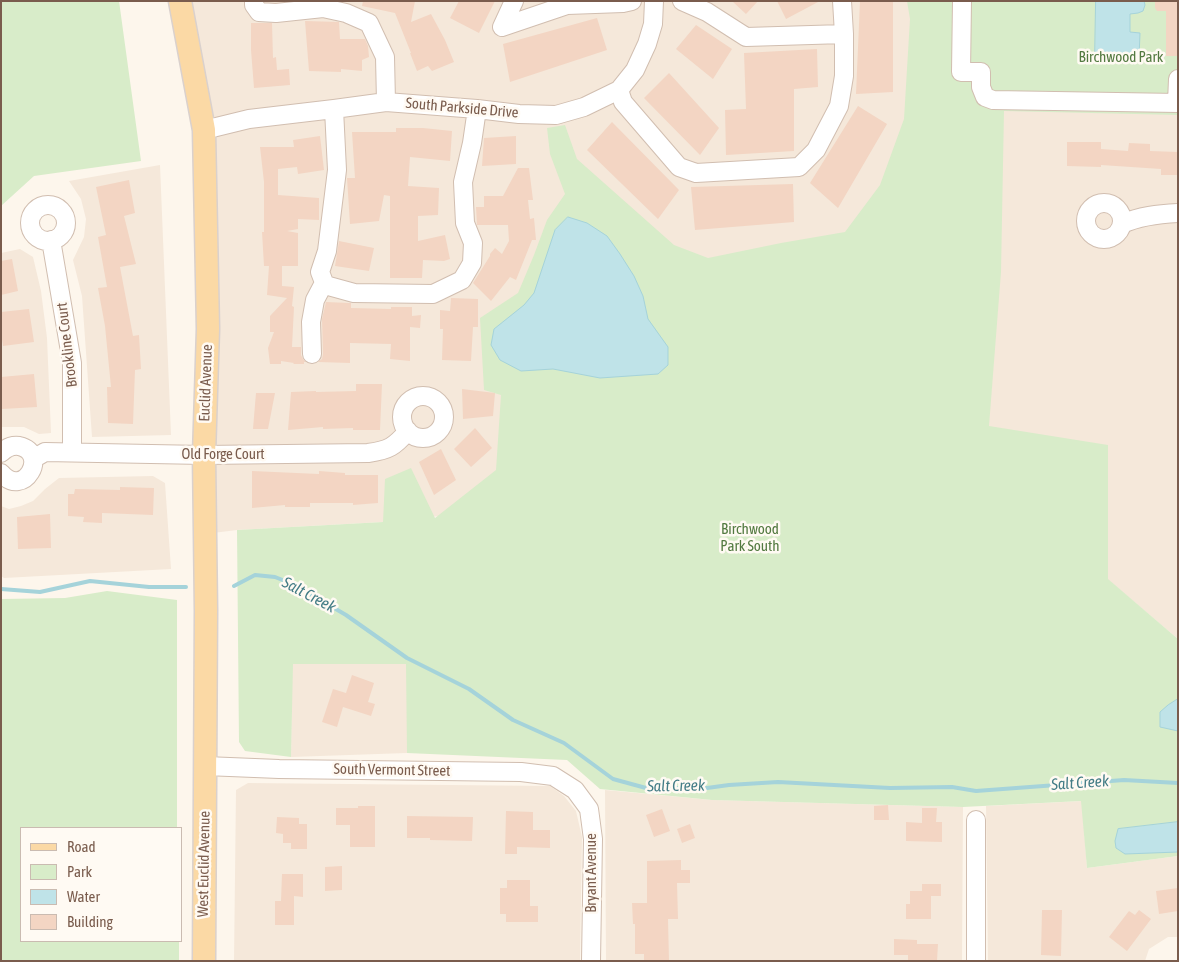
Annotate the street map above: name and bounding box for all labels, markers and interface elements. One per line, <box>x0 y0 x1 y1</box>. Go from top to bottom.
park label: Birchwood Park <box>1079 48 1163 66</box>
street label: South Parkside Drive <box>405 94 519 122</box>
street label: Brookline Court <box>53 302 81 388</box>
street label: Euclid Avenue <box>196 344 216 422</box>
street label: Old Forge Court <box>181 445 265 463</box>
park label: Birchwood Park South <box>720 520 780 555</box>
water label: Salt Creek <box>279 573 339 617</box>
street label: South Vermont Street <box>333 760 451 780</box>
water label: Salt Creek <box>1050 771 1110 795</box>
water label: Salt Creek <box>647 776 705 796</box>
street label: West Euclid Avenue <box>194 811 214 917</box>
legend <box>20 827 182 942</box>
street label: Bryant Avenue <box>582 833 600 913</box>
text: Road <box>67 838 96 855</box>
text: Park <box>67 863 92 880</box>
text: Water <box>67 888 100 905</box>
text: Building <box>67 913 113 930</box>

